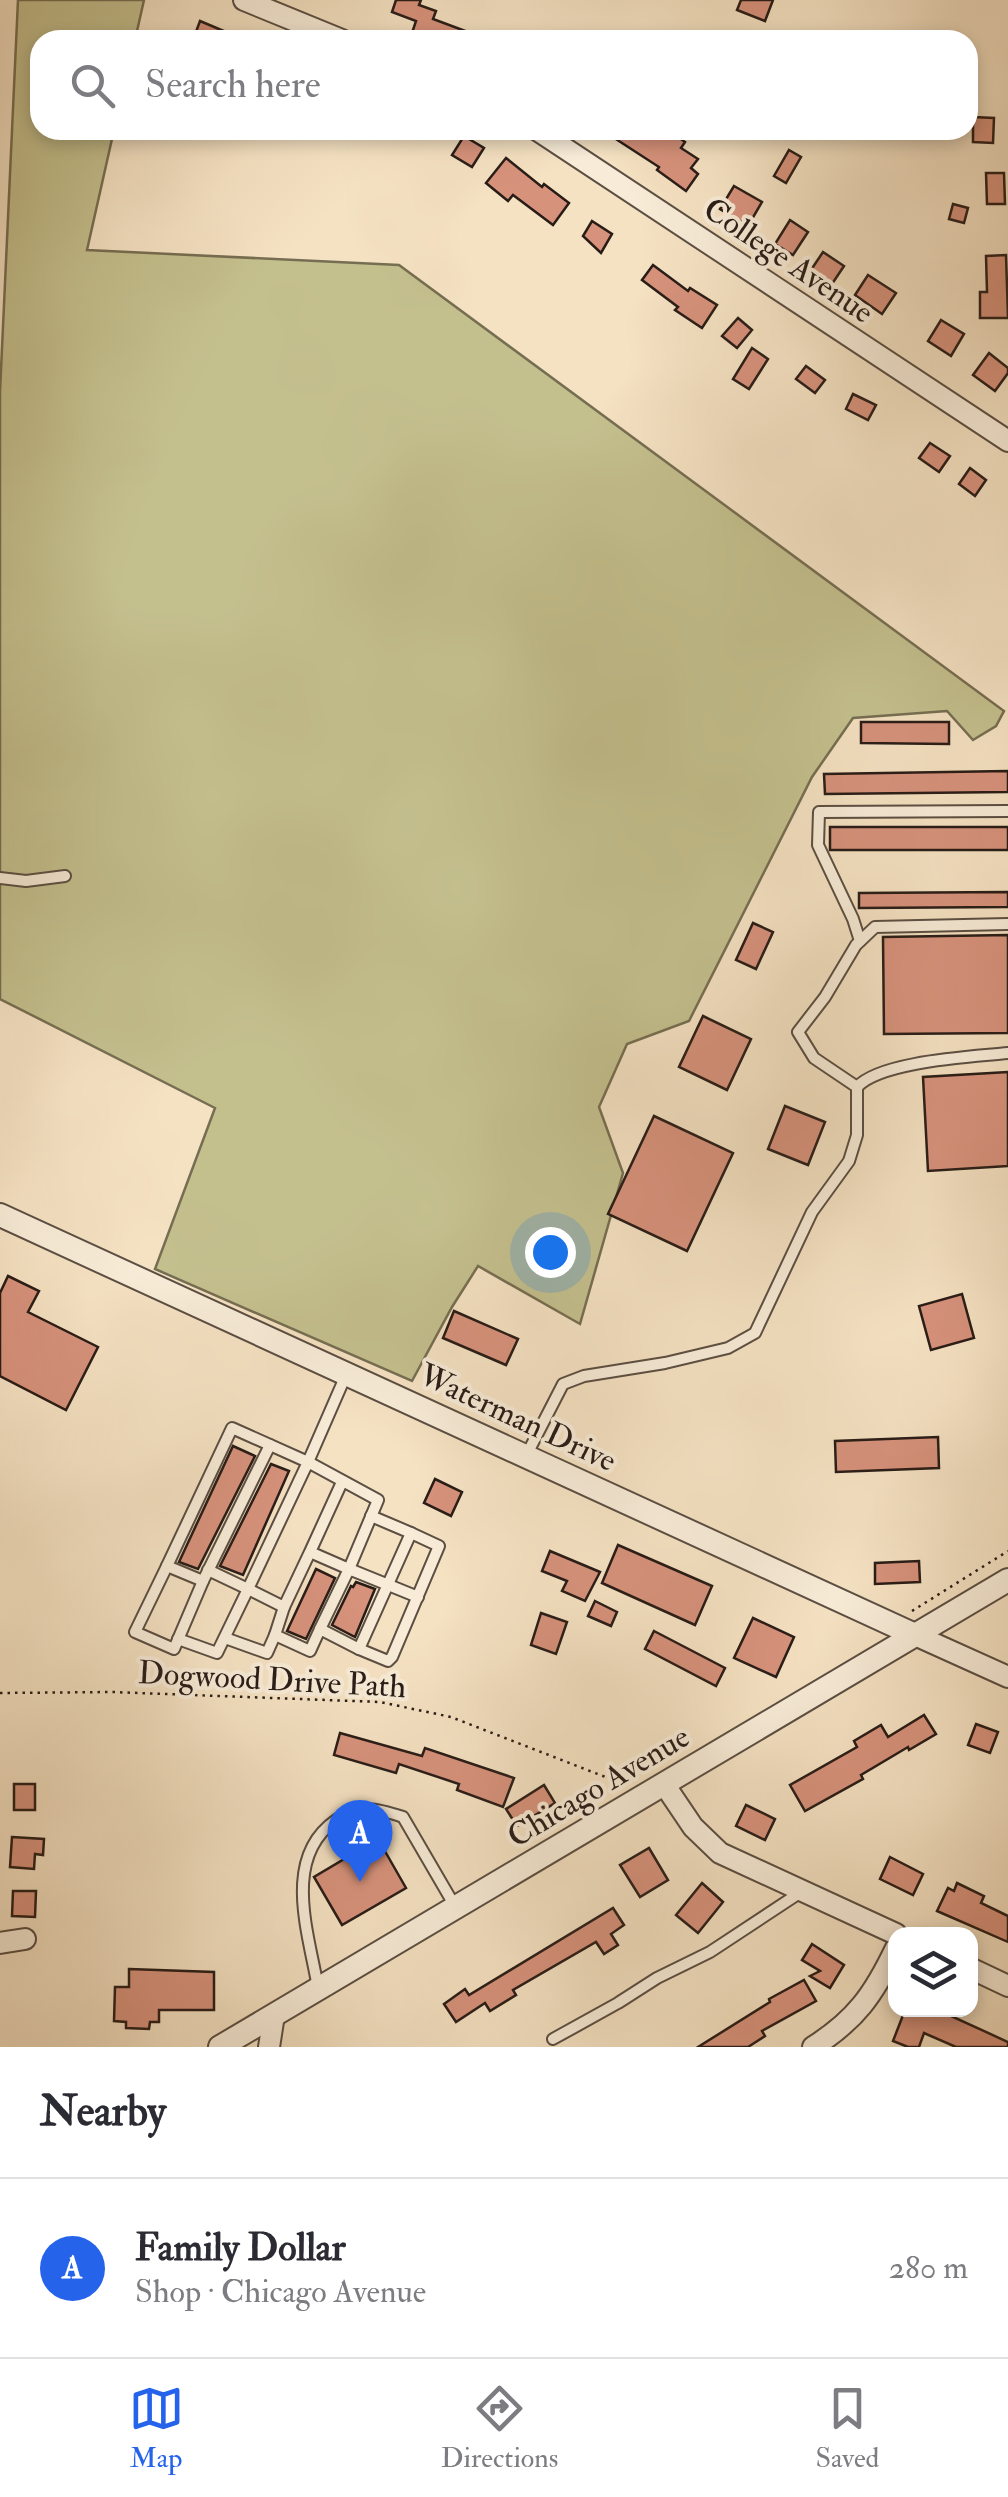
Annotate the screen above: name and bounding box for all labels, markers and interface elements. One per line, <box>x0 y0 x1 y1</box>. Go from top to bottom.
search box <box>30 30 978 140</box>
icon: search <box>65 58 120 113</box>
text: Search here <box>145 61 321 109</box>
street label: College Avenue <box>696 189 881 332</box>
your location <box>525 1227 576 1278</box>
street label: Waterman Drive <box>412 1354 623 1481</box>
street label: Dogwood Drive Path <box>137 1653 407 1707</box>
street label: Chicago Avenue <box>500 1717 697 1857</box>
pin: A <box>328 1800 392 1882</box>
map controls <box>888 1927 978 2017</box>
button: layers <box>888 1927 978 2017</box>
text: Nearby <box>40 2086 166 2138</box>
text: Family Dollar <box>135 2224 346 2272</box>
text: A <box>62 2248 83 2288</box>
text: 280 m <box>889 2248 968 2288</box>
text: Shop · Chicago Avenue <box>135 2272 426 2312</box>
tab: Map <box>129 2381 184 2476</box>
tab: Directions <box>441 2381 558 2476</box>
tab: Saved <box>815 2381 879 2476</box>

